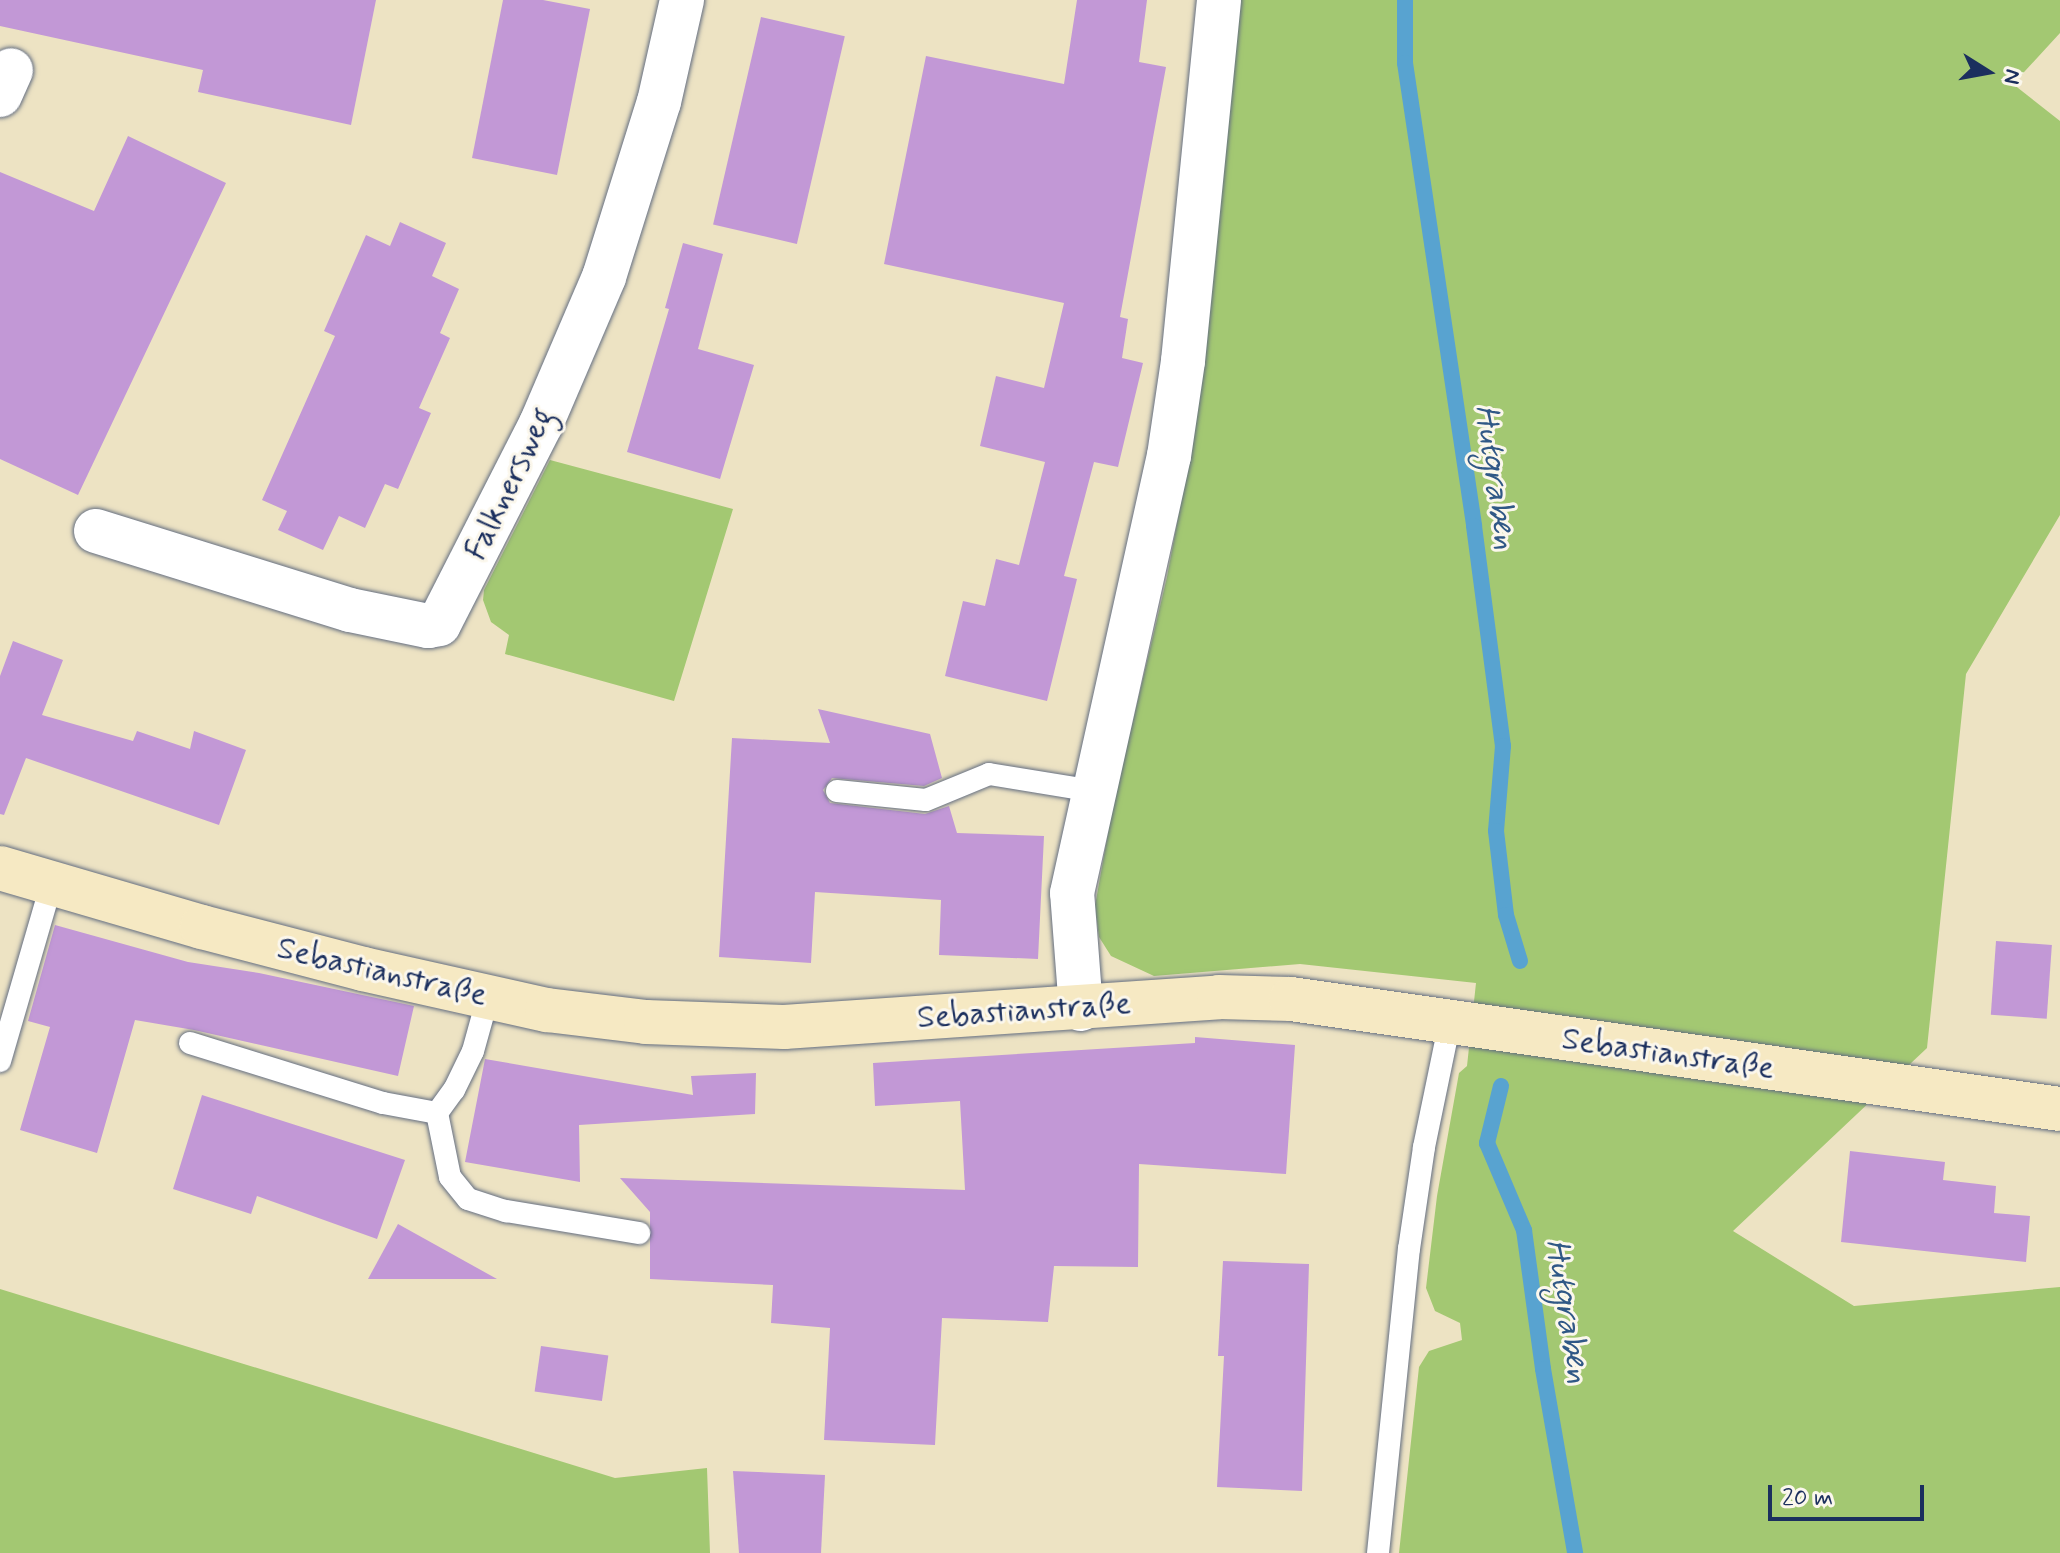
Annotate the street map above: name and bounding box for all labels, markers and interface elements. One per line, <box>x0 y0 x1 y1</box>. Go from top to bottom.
north arrow <box>1948 32 2028 112</box>
text: N <box>1996 67 2027 86</box>
street label: Falknersweg <box>457 402 563 566</box>
water label: Hutgraben <box>1465 402 1525 552</box>
street label: Sebastianstraße <box>273 929 491 1015</box>
street label: Sebastianstraße <box>916 984 1132 1038</box>
street label: Sebastianstraße <box>1559 1020 1777 1088</box>
water label: Hutgraben <box>1535 1236 1599 1386</box>
scale bar <box>1772 1469 1928 1519</box>
text: 20 m <box>1782 1483 1833 1514</box>

